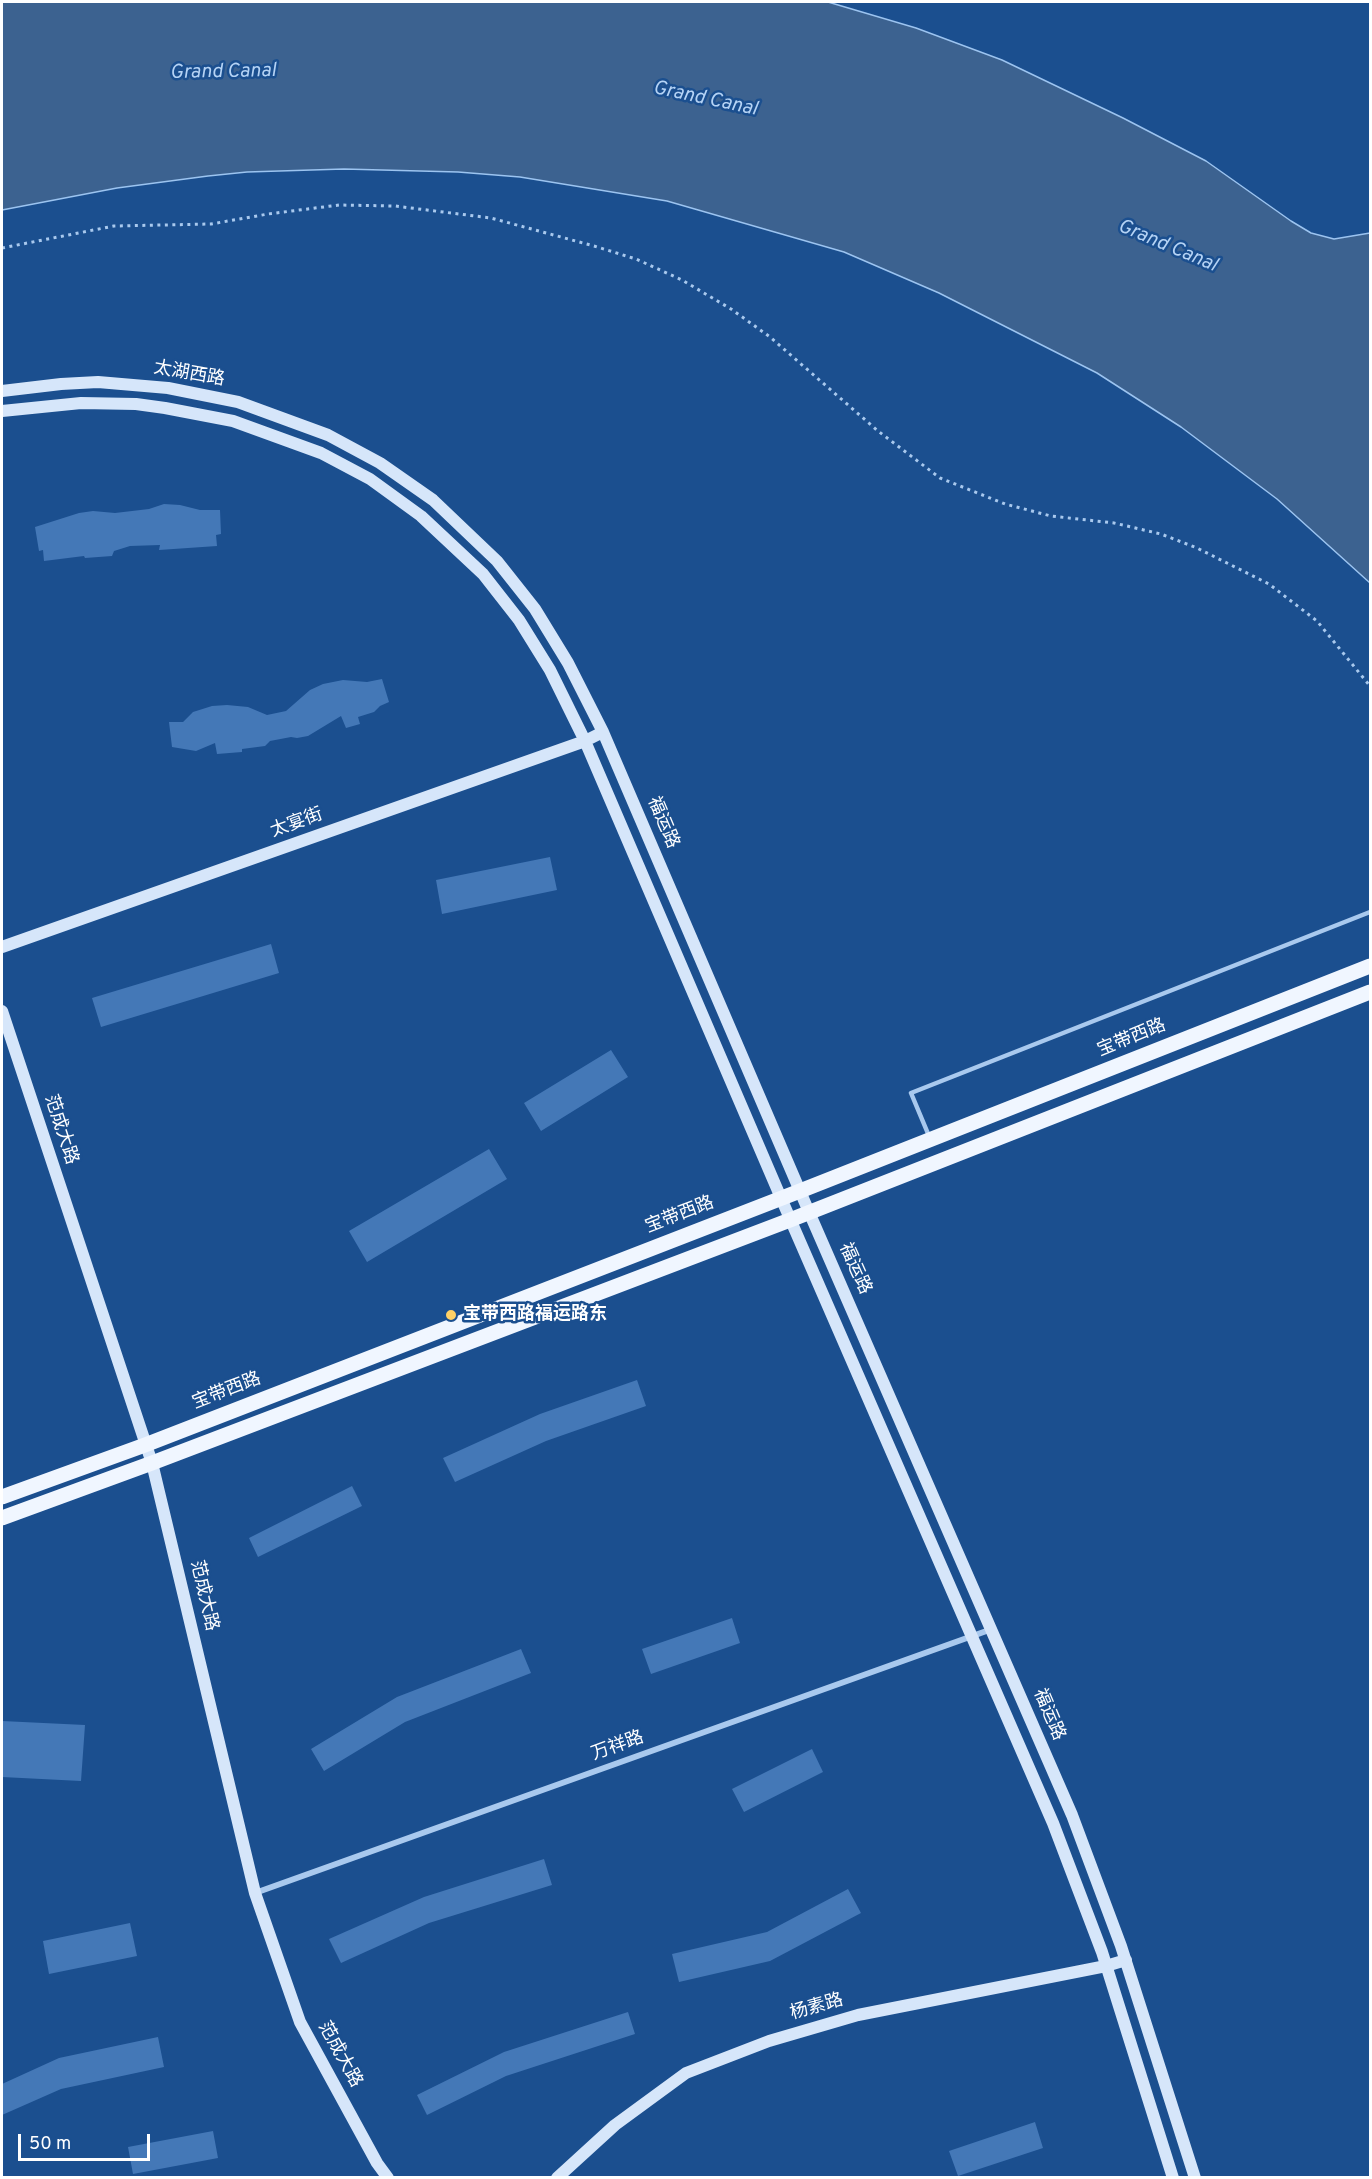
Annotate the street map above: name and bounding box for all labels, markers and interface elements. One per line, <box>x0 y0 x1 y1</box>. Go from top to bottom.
water label: Grand Canal <box>170 60 276 86</box>
water label: Grand Canal <box>651 77 759 123</box>
water label: Grand Canal <box>1113 215 1221 279</box>
street label: 太湖西路 <box>152 358 226 392</box>
street label: 福运路 <box>642 794 682 852</box>
street label: 太宴街 <box>268 805 326 843</box>
street label: 宝带西路 <box>1095 1016 1169 1062</box>
street label: 范成大路 <box>39 1092 81 1168</box>
street label: 宝带西路 <box>643 1193 717 1239</box>
street label: 福运路 <box>833 1240 875 1298</box>
place label: 宝带西路福运路东 <box>463 1304 607 1326</box>
marker: 宝带西路福运路东 <box>444 1308 458 1322</box>
street label: 宝带西路 <box>190 1369 264 1415</box>
street label: 范成大路 <box>184 1558 222 1634</box>
street label: 福运路 <box>1028 1686 1068 1744</box>
street label: 万祥路 <box>589 1728 647 1766</box>
street label: 杨素路 <box>788 1990 846 2026</box>
street label: 范成大路 <box>312 2018 366 2092</box>
scale bar <box>21 2122 153 2160</box>
text: 50 m <box>29 2133 71 2156</box>

